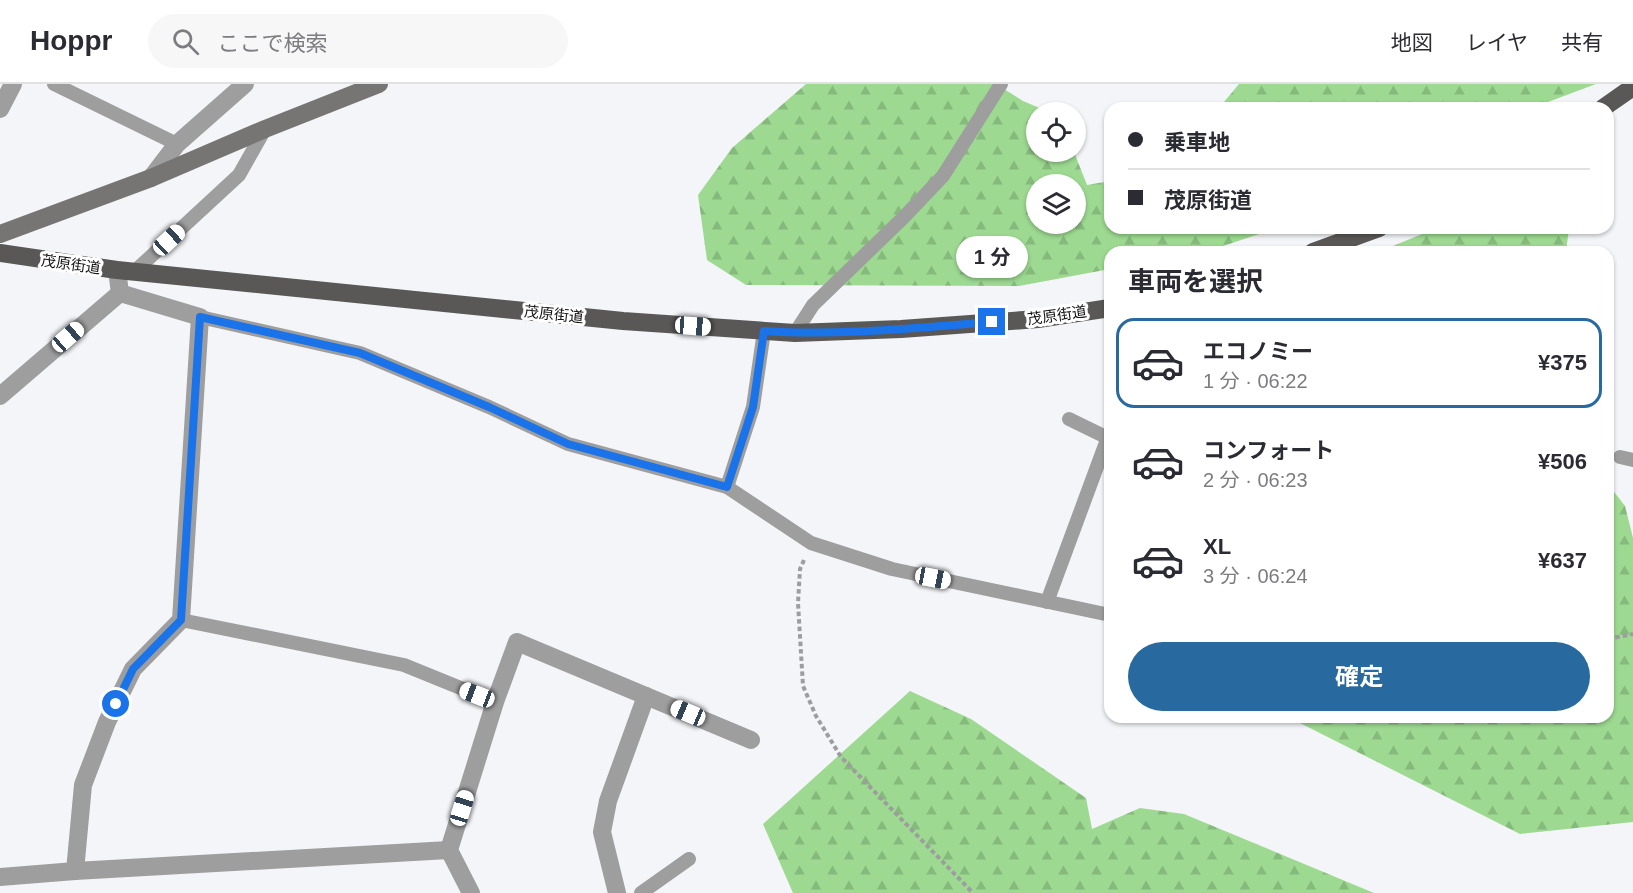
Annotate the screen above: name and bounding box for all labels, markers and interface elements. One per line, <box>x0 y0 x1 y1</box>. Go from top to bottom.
search box <box>148 14 568 68</box>
text: Hoppr <box>30 25 112 56</box>
icon: search <box>169 25 202 58</box>
text: ここで検索 <box>217 31 327 56</box>
text: 地図 <box>1391 31 1433 54</box>
text: レイヤ <box>1466 31 1528 54</box>
text: 共有 <box>1561 31 1603 54</box>
map controls <box>1026 102 1086 234</box>
button: locate <box>1026 102 1086 162</box>
text: 乗車地 <box>1164 130 1230 155</box>
button: layers <box>1026 174 1086 234</box>
text: 茂原街道 <box>1164 188 1252 213</box>
car <box>150 221 188 259</box>
callout: 1 分 <box>956 235 1028 277</box>
text: 1 分 <box>974 246 1010 268</box>
street label: 茂原街道 <box>40 251 102 277</box>
text: 車両を選択 <box>1128 267 1263 297</box>
street label: 茂原街道 <box>523 302 585 326</box>
street label: 茂原街道 <box>1026 302 1088 328</box>
route end <box>978 308 1005 335</box>
car <box>674 316 712 336</box>
car <box>49 318 87 356</box>
icon: car <box>1131 336 1185 390</box>
text: エコノミー <box>1203 339 1313 364</box>
text: ¥375 <box>1538 350 1587 375</box>
text: 1 分 · 06:22 <box>1203 370 1308 392</box>
icon: car <box>1131 435 1185 489</box>
text: コンフォート <box>1203 438 1334 463</box>
text: ¥506 <box>1538 449 1587 474</box>
text: 2 分 · 06:23 <box>1203 469 1308 491</box>
icon: car <box>1131 534 1185 588</box>
text: XL <box>1203 534 1231 559</box>
text: ¥637 <box>1538 548 1587 573</box>
text: 3 分 · 06:24 <box>1203 565 1308 587</box>
car <box>914 566 952 590</box>
button: 確定 <box>1128 642 1590 711</box>
car <box>457 680 497 710</box>
route start <box>102 690 129 717</box>
car <box>668 698 708 728</box>
car <box>448 788 476 828</box>

